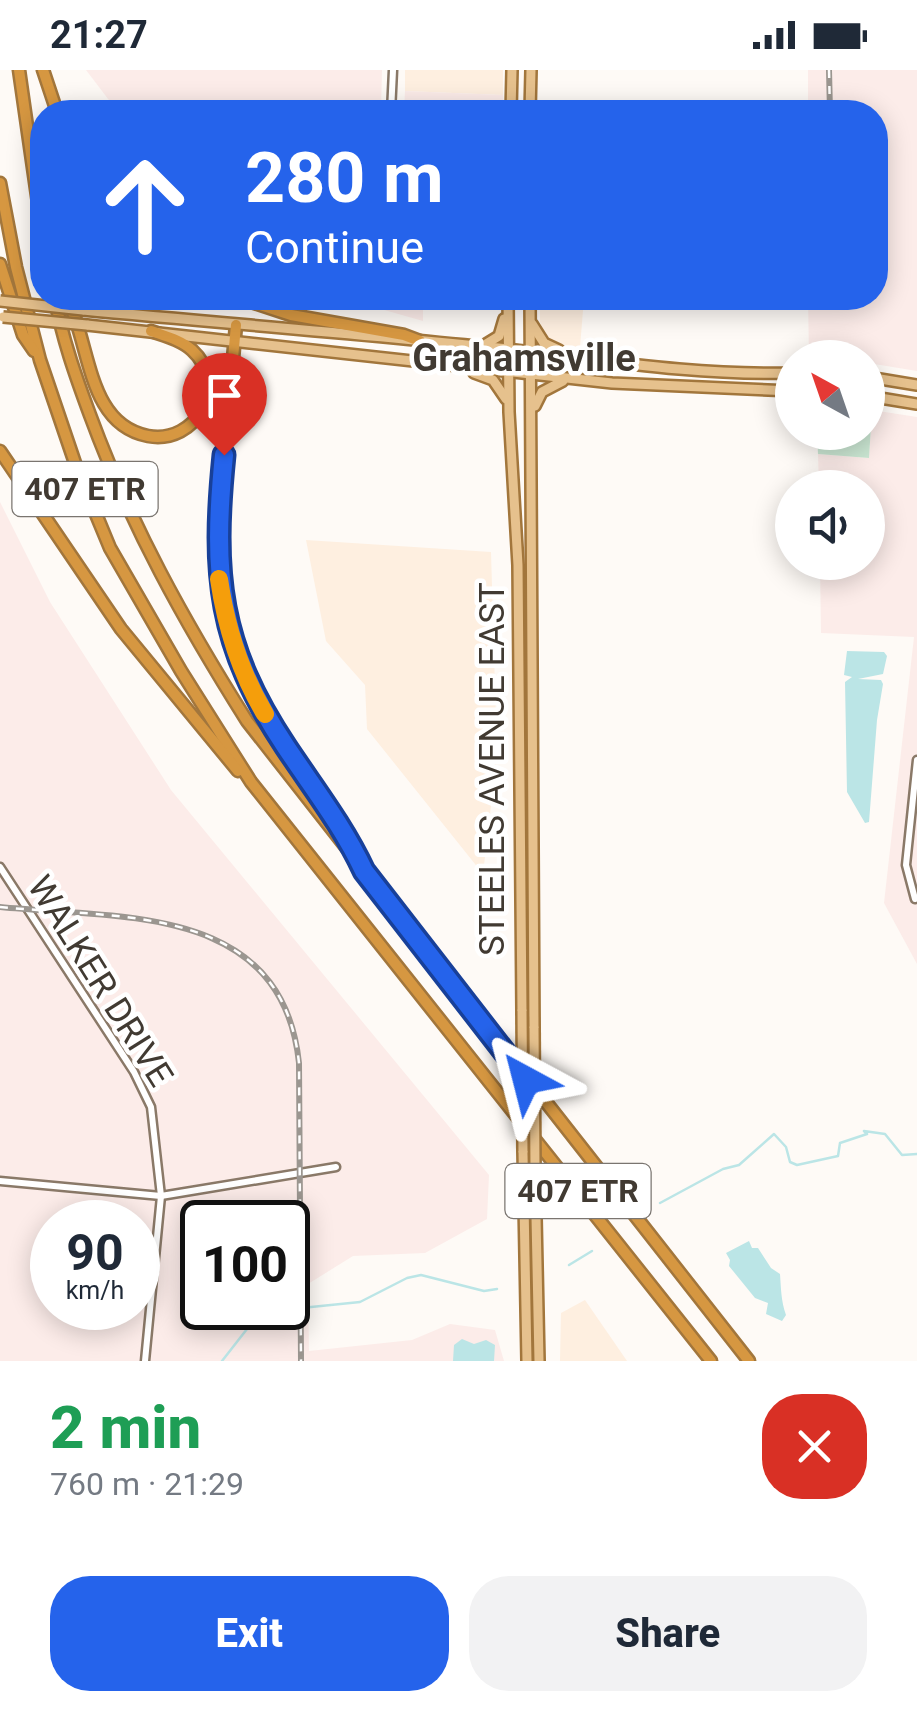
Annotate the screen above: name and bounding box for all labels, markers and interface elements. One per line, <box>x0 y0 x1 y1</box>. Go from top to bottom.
text: 21:27 <box>50 13 148 57</box>
text: 280 m <box>245 137 444 219</box>
icon: ahead <box>80 140 210 270</box>
text: Continue <box>245 221 424 274</box>
district label: Grahamsville <box>412 336 636 380</box>
north arrow <box>775 340 885 450</box>
map controls <box>775 340 885 580</box>
pin <box>182 353 267 456</box>
icon: arrive <box>197 368 252 423</box>
road number: 407 ETR <box>12 462 158 516</box>
button: sound <box>775 470 885 580</box>
street label: STEELES AVENUE EAST <box>472 582 513 956</box>
street label: WALKER DRIVE <box>19 868 181 1094</box>
position arrow <box>474 1028 578 1132</box>
road number: 407 ETR <box>506 1164 650 1218</box>
speed limit sign: 100 <box>180 1200 310 1330</box>
text: 90 <box>66 1224 124 1282</box>
text: km/h <box>66 1276 124 1305</box>
text: 2 min <box>50 1392 201 1463</box>
button: close <box>762 1394 867 1499</box>
text: 760 m · 21:29 <box>50 1465 244 1503</box>
button: Exit <box>50 1576 449 1691</box>
button: Share <box>469 1576 867 1691</box>

